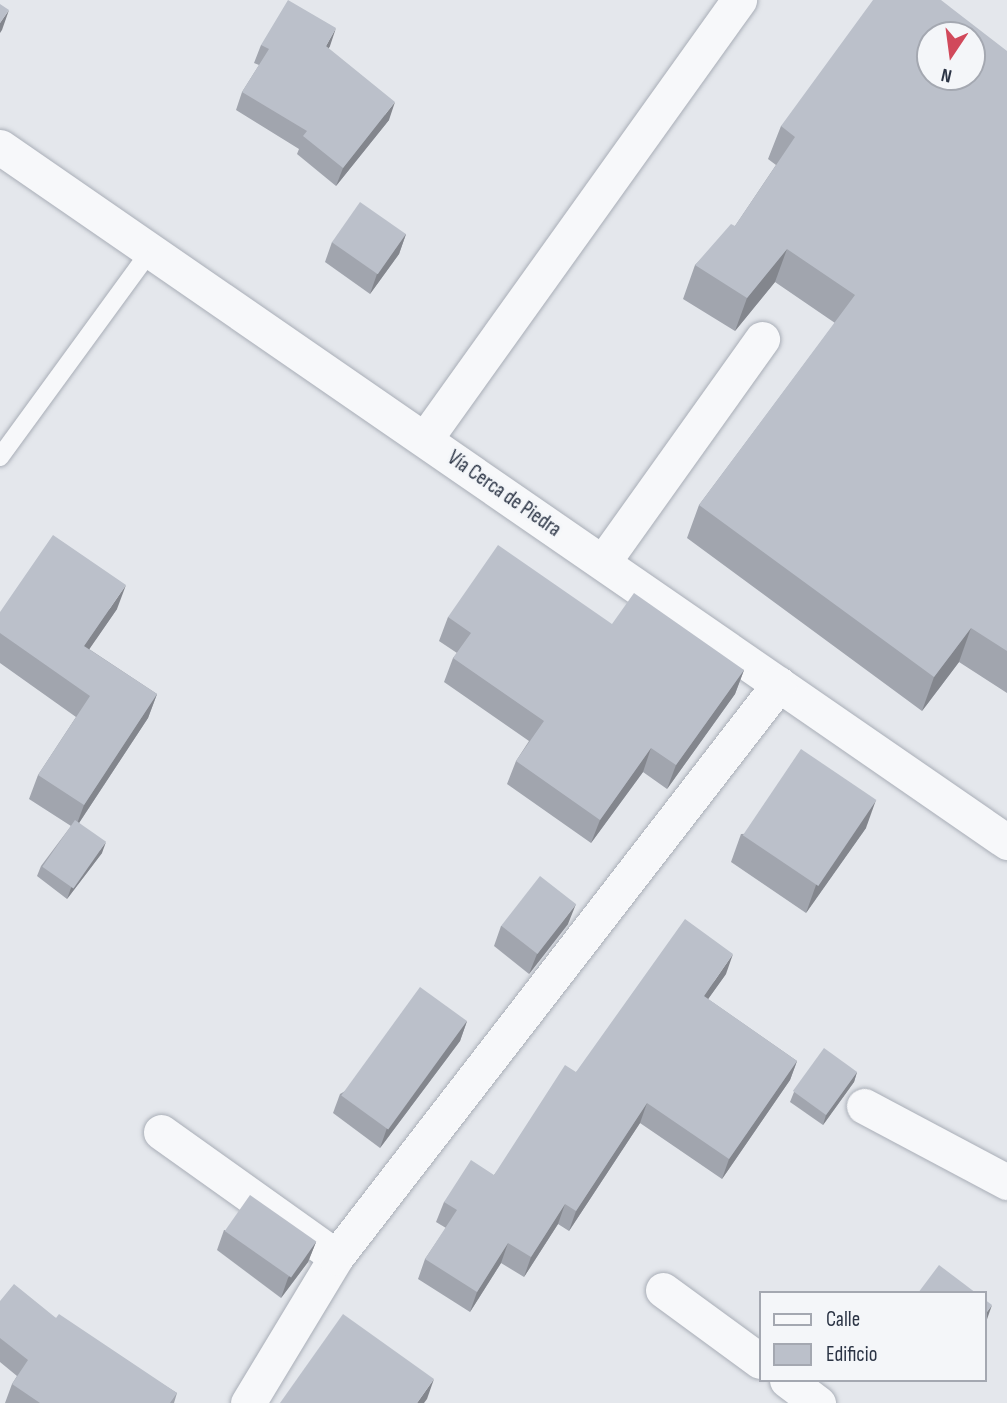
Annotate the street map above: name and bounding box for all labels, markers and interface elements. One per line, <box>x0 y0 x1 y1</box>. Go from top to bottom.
north arrow <box>916 21 986 91</box>
text: N <box>939 63 954 87</box>
street label: Vía Cerca de Piedra <box>442 446 566 542</box>
legend <box>758 1291 986 1382</box>
text: Calle <box>826 1307 860 1332</box>
text: Edificio <box>826 1342 877 1367</box>

